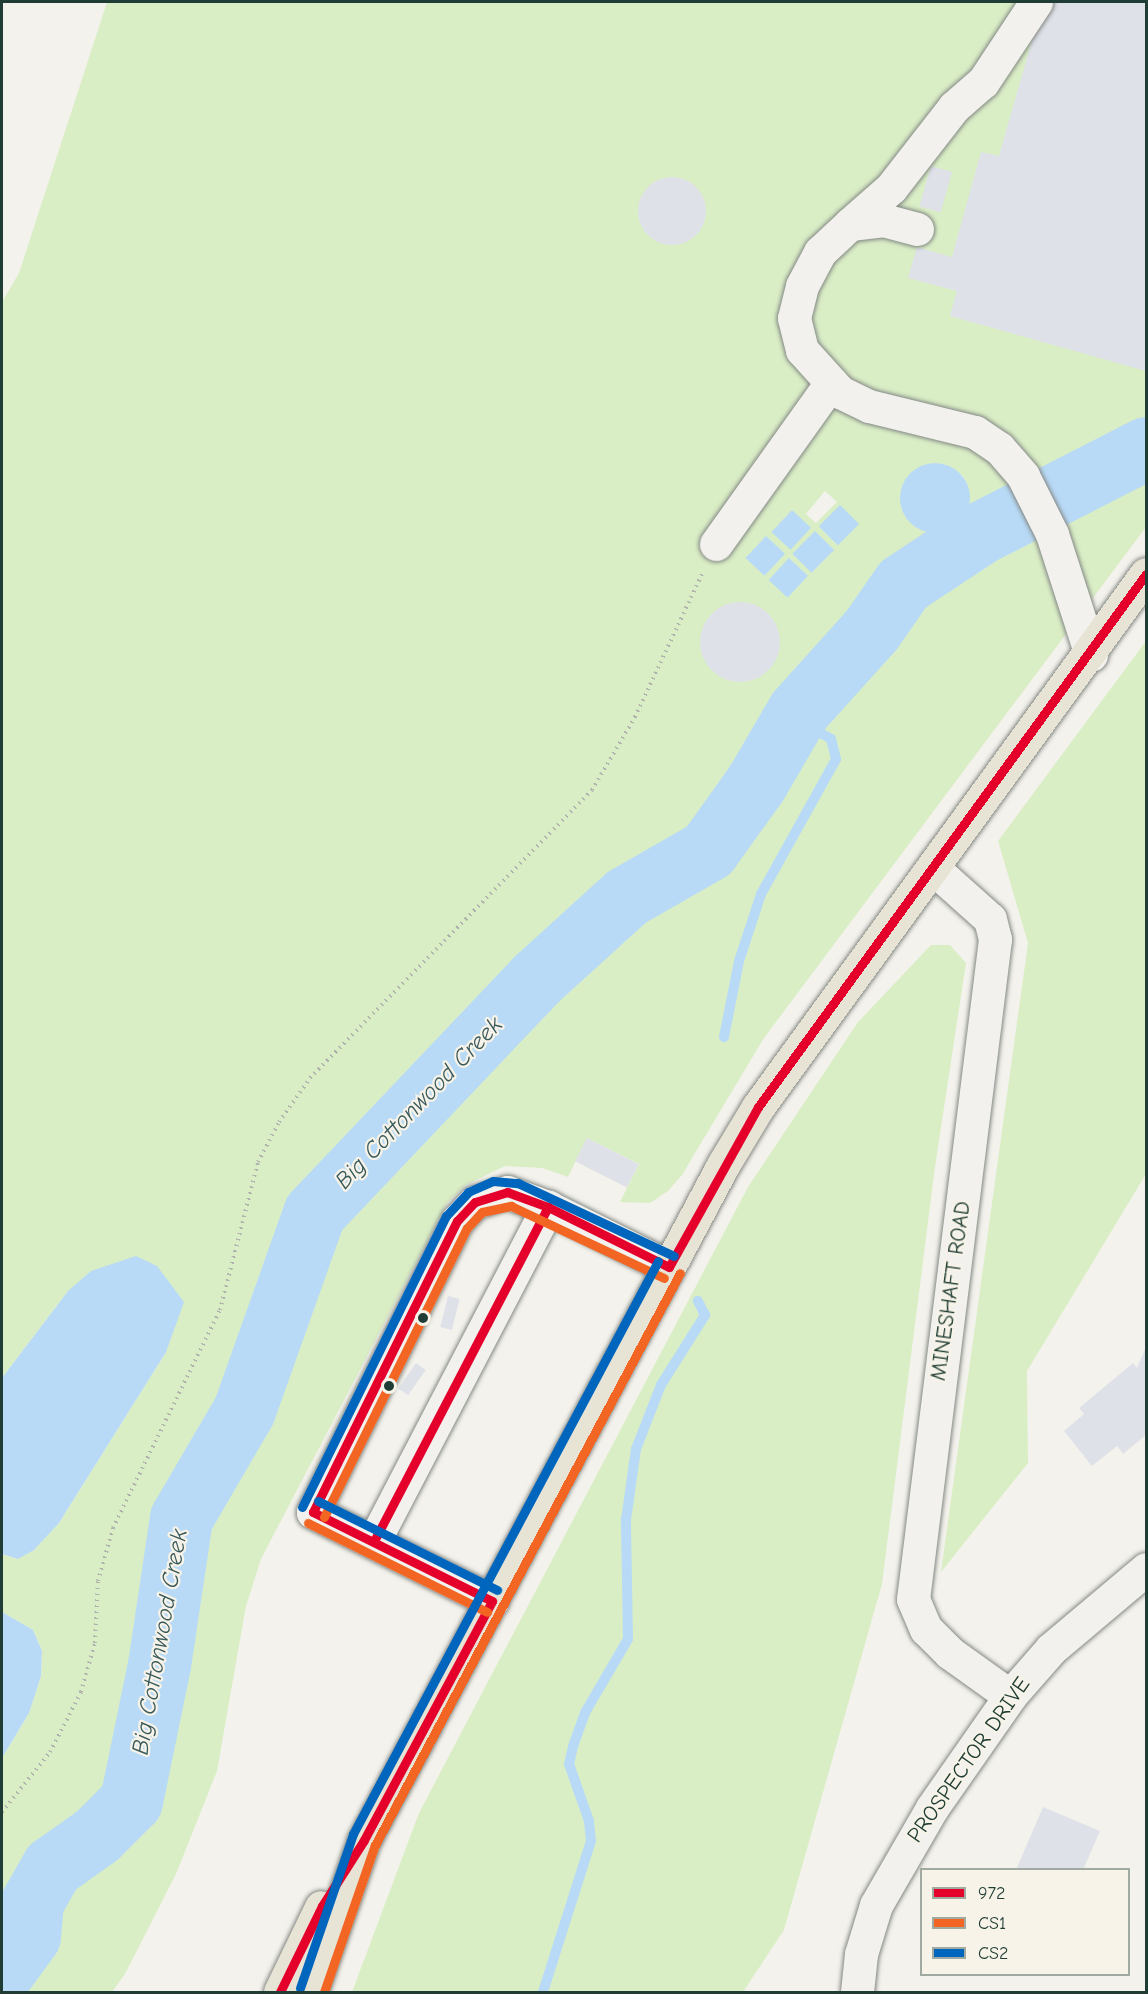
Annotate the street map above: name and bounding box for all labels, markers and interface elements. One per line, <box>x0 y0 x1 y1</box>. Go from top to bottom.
water label: Big Cottonwood Creek <box>329 1011 509 1195</box>
street label: MINESHAFT ROAD <box>925 1200 977 1382</box>
unlabelled marker <box>417 1312 429 1324</box>
unlabelled marker <box>383 1380 395 1392</box>
water label: Big Cottonwood Creek <box>126 1527 194 1757</box>
street label: PROSPECTOR DRIVE <box>902 1672 1036 1848</box>
legend <box>920 1868 1130 1976</box>
text: 972 <box>978 1883 1006 1904</box>
text: CS1 <box>978 1913 1006 1934</box>
text: CS2 <box>978 1943 1008 1964</box>

